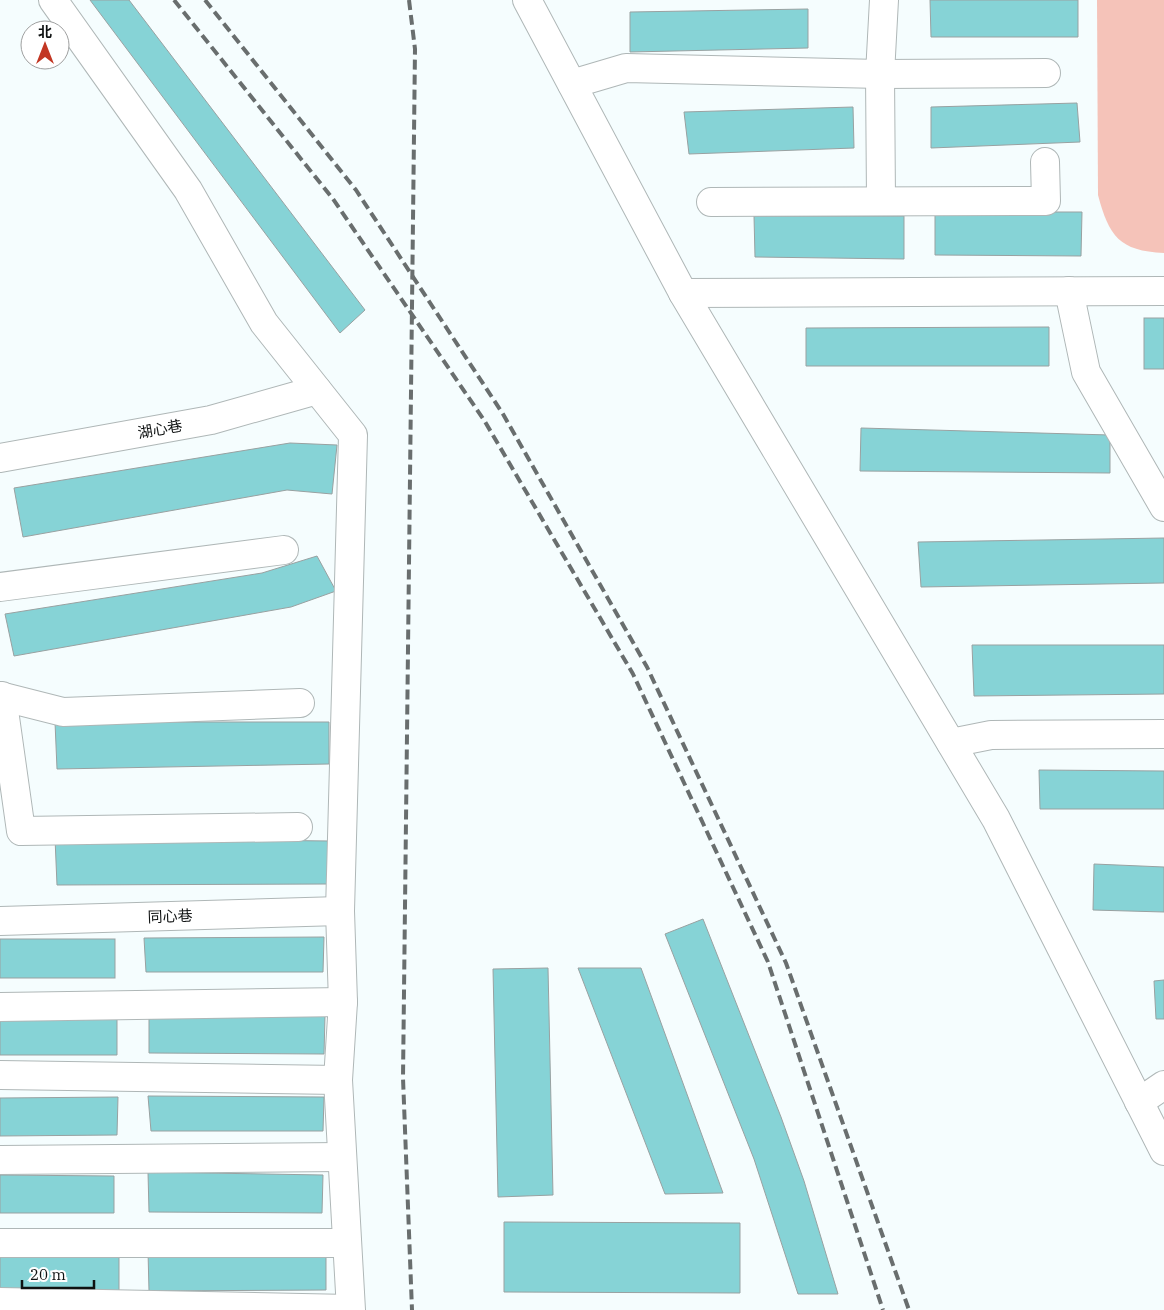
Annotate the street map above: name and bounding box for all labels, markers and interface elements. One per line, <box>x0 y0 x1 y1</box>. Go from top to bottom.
north arrow <box>20 20 70 70</box>
text: 北 <box>38 23 52 41</box>
street label: 湖心巷 <box>136 416 184 442</box>
street label: 同心巷 <box>147 906 193 926</box>
scale bar <box>22 1258 95 1290</box>
text: 20 m <box>30 1265 66 1284</box>

